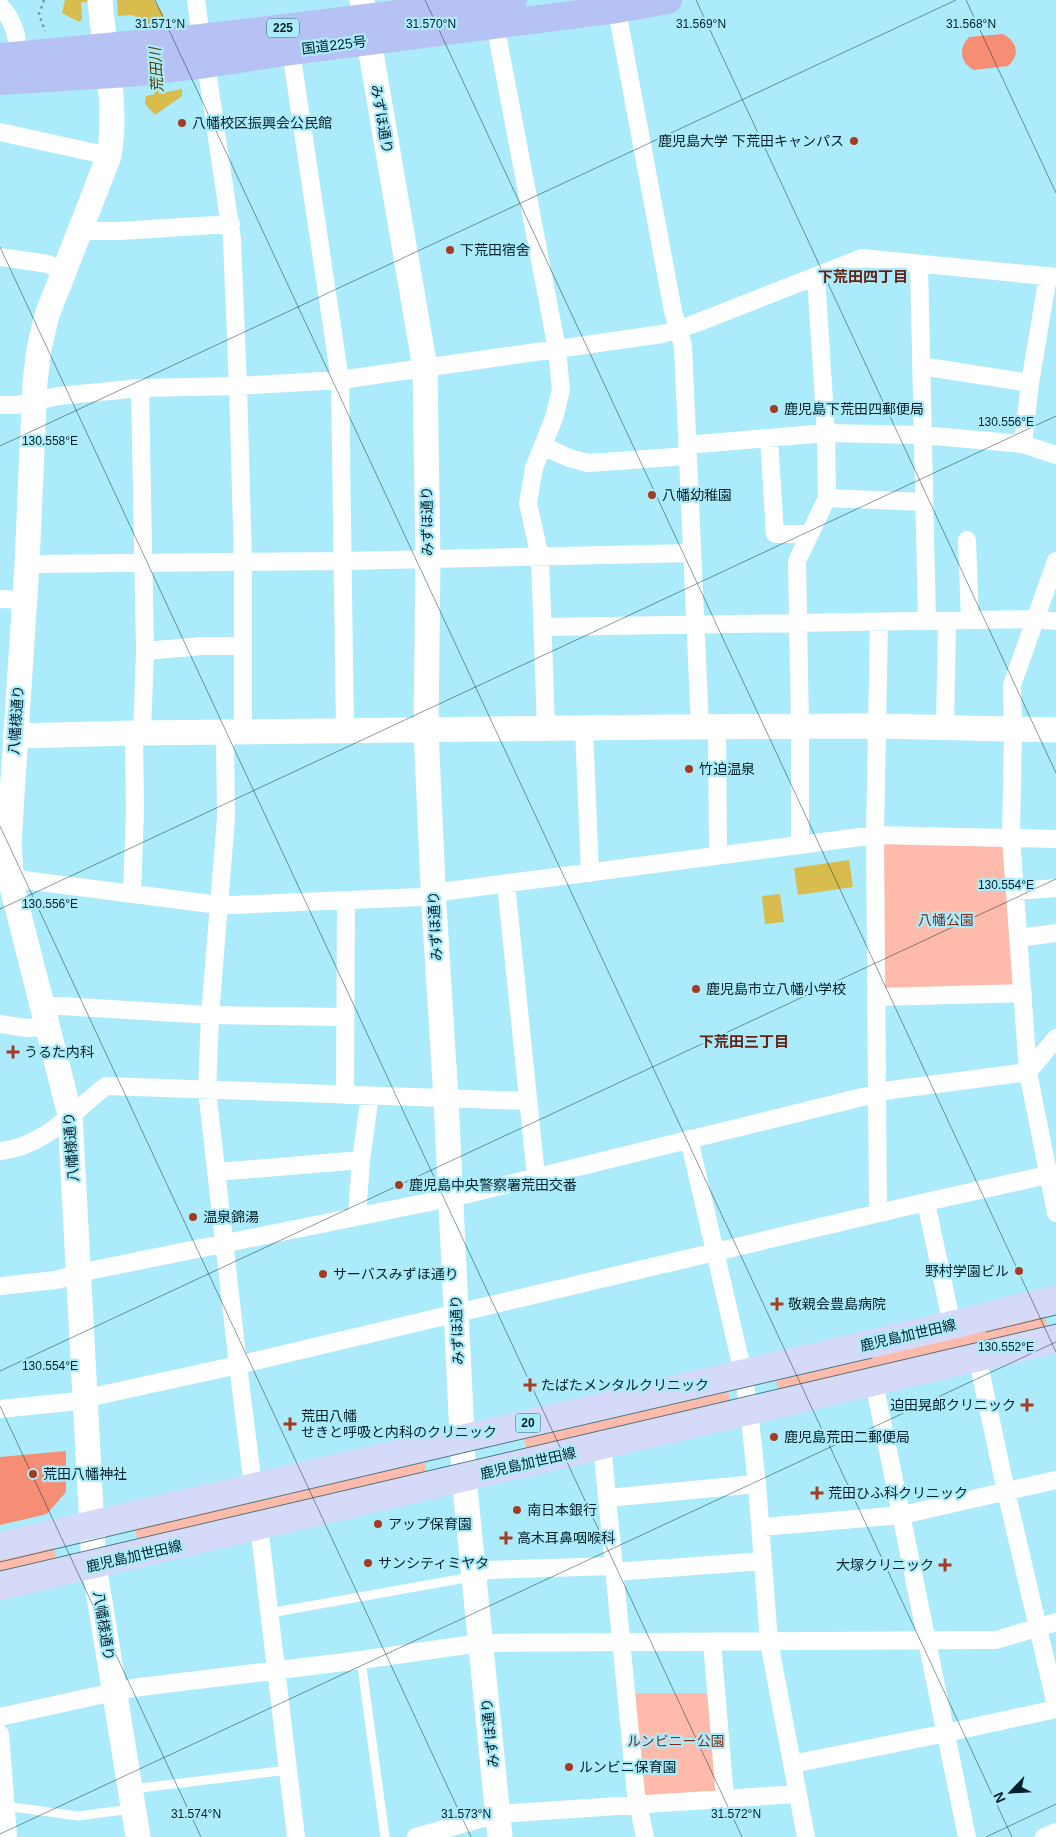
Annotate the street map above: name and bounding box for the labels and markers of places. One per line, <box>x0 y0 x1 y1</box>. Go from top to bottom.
place label: 八幡校区振興会公民館 <box>192 115 332 131</box>
marker: 八幡校区振興会公民館 <box>176 117 188 129</box>
place label: 鹿児島大学 下荒田キャンパス <box>658 133 844 149</box>
marker: 鹿児島大学 下荒田キャンパス <box>848 135 860 147</box>
place label: 下荒田宿舍 <box>460 242 530 258</box>
marker: 下荒田宿舍 <box>444 244 456 256</box>
place label: 鹿児島下荒田四郵便局 <box>784 401 924 417</box>
marker: 鹿児島下荒田四郵便局 <box>768 403 780 415</box>
place label: 八幡幼稚園 <box>662 487 732 503</box>
marker: 八幡幼稚園 <box>646 489 658 501</box>
place label: 竹迫温泉 <box>699 761 755 777</box>
marker: 竹迫温泉 <box>683 763 695 775</box>
place label: 鹿児島市立八幡小学校 <box>706 981 846 997</box>
marker: 鹿児島市立八幡小学校 <box>690 983 702 995</box>
place label: うるた内科 <box>24 1044 94 1060</box>
marker: うるた内科 <box>6 1045 20 1059</box>
place label: 鹿児島中央警察署荒田交番 <box>409 1177 577 1193</box>
marker: 鹿児島中央警察署荒田交番 <box>393 1179 405 1191</box>
place label: 温泉錦湯 <box>203 1209 259 1225</box>
marker: 温泉錦湯 <box>187 1211 199 1223</box>
place label: 野村学園ビル <box>925 1263 1009 1279</box>
marker: 野村学園ビル <box>1013 1265 1025 1277</box>
place label: サーバスみずほ通り <box>333 1266 459 1282</box>
marker: サーバスみずほ通り <box>317 1268 329 1280</box>
place label: 敬親会豊島病院 <box>788 1296 886 1312</box>
marker: 敬親会豊島病院 <box>770 1297 784 1311</box>
place label: たばたメンタルクリニック <box>541 1377 709 1393</box>
marker: たばたメンタルクリニック <box>523 1378 537 1392</box>
place label: 迫田晃郎クリニック <box>890 1397 1016 1413</box>
marker: 迫田晃郎クリニック <box>1020 1398 1034 1412</box>
place label: 荒田八幡 せきと呼吸と内科のクリニック <box>301 1408 497 1440</box>
marker: 荒田八幡 せきと呼吸と内科のクリニック <box>283 1417 297 1431</box>
place label: 鹿児島荒田二郵便局 <box>784 1429 910 1445</box>
marker: 鹿児島荒田二郵便局 <box>768 1431 780 1443</box>
place label: 荒田八幡神社 <box>43 1466 127 1482</box>
marker: 荒田八幡神社 <box>27 1468 39 1480</box>
place label: 荒田ひふ科クリニック <box>828 1485 968 1501</box>
marker: 荒田ひふ科クリニック <box>810 1486 824 1500</box>
place label: 南日本銀行 <box>527 1502 597 1518</box>
marker: 南日本銀行 <box>511 1504 523 1516</box>
place label: アップ保育園 <box>388 1516 472 1532</box>
marker: アップ保育園 <box>372 1518 384 1530</box>
place label: 高木耳鼻咽喉科 <box>517 1530 615 1546</box>
marker: 高木耳鼻咽喉科 <box>499 1531 513 1545</box>
place label: サンシティミヤタ <box>378 1555 489 1571</box>
marker: サンシティミヤタ <box>362 1557 374 1569</box>
place label: 大塚クリニック <box>836 1557 934 1573</box>
marker: 大塚クリニック <box>938 1558 952 1572</box>
place label: ルンビニ保育園 <box>579 1759 677 1775</box>
marker: ルンビニ保育園 <box>563 1761 575 1773</box>

